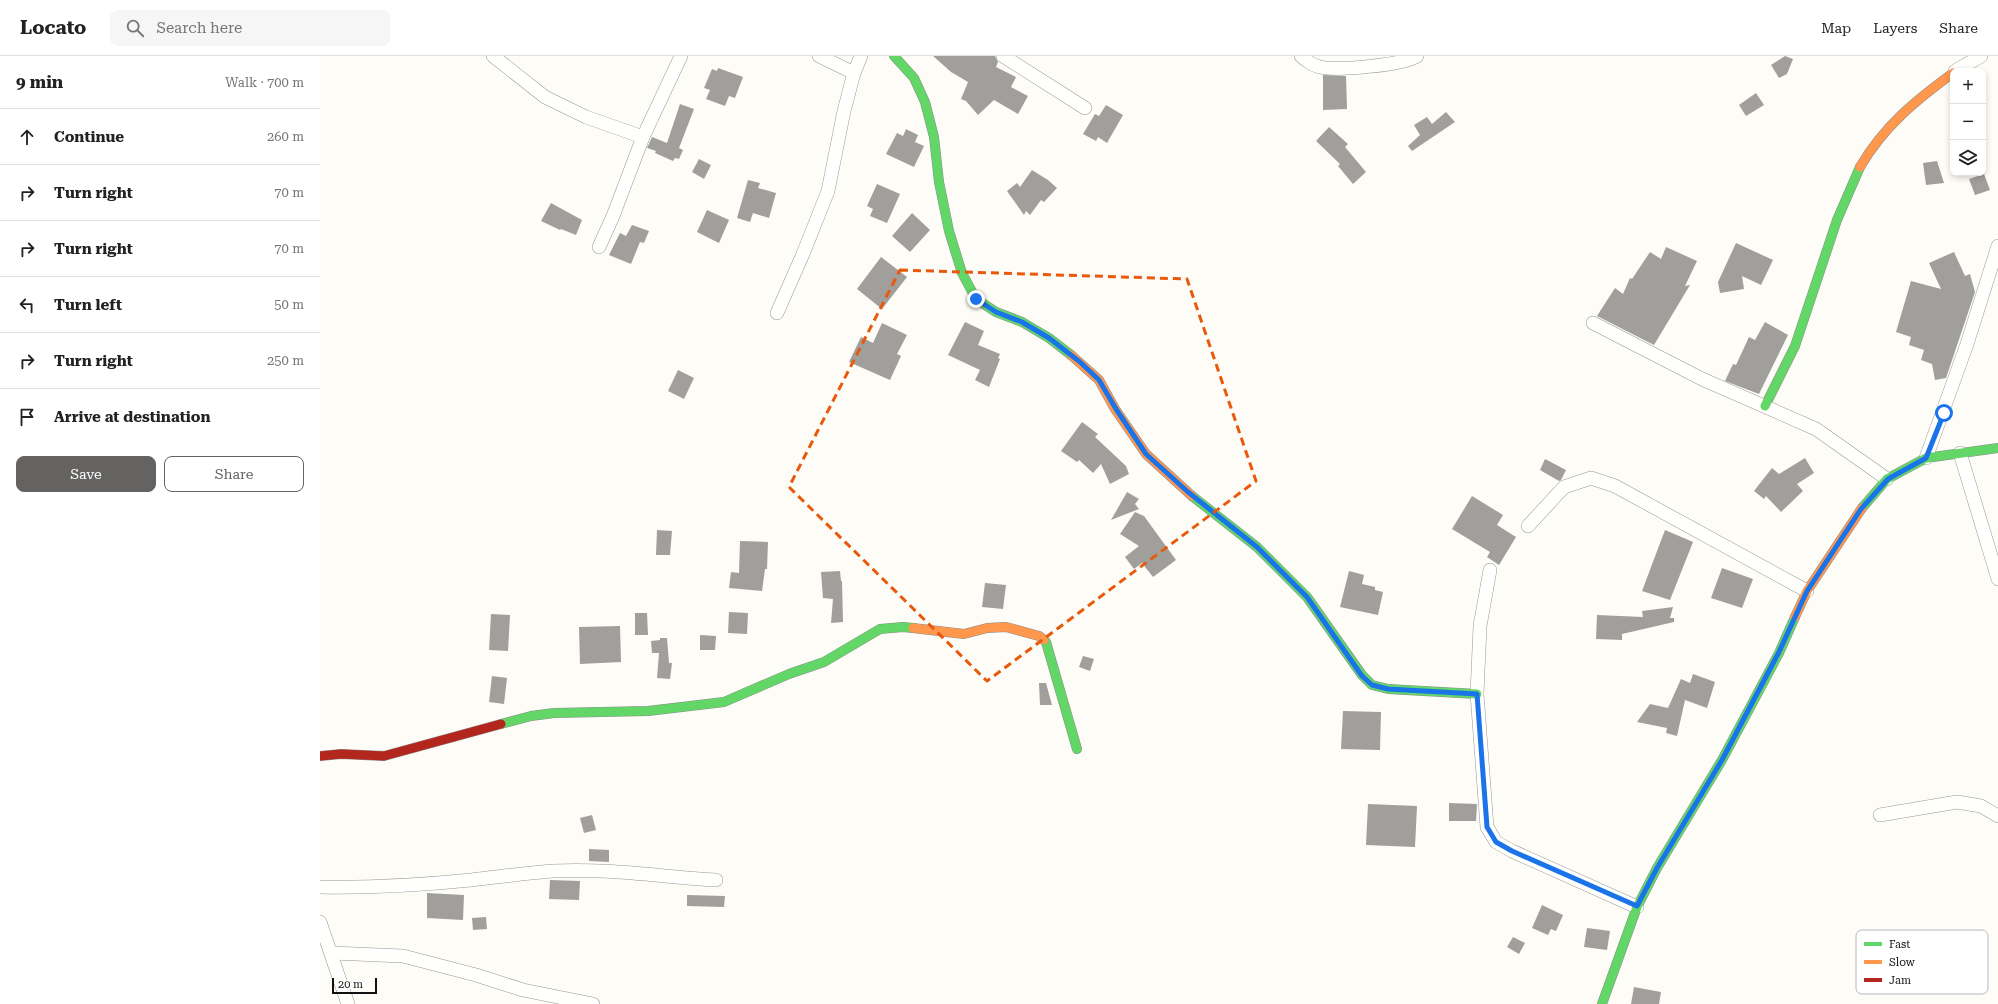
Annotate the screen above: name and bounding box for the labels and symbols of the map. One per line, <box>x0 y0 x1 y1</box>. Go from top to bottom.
route end <box>967 290 985 308</box>
route start <box>1935 404 1953 422</box>
legend <box>1856 930 1988 994</box>
text: Fast <box>1889 938 1910 951</box>
text: Slow <box>1889 956 1916 969</box>
text: Jam <box>1889 974 1911 987</box>
scale bar <box>332 976 377 995</box>

